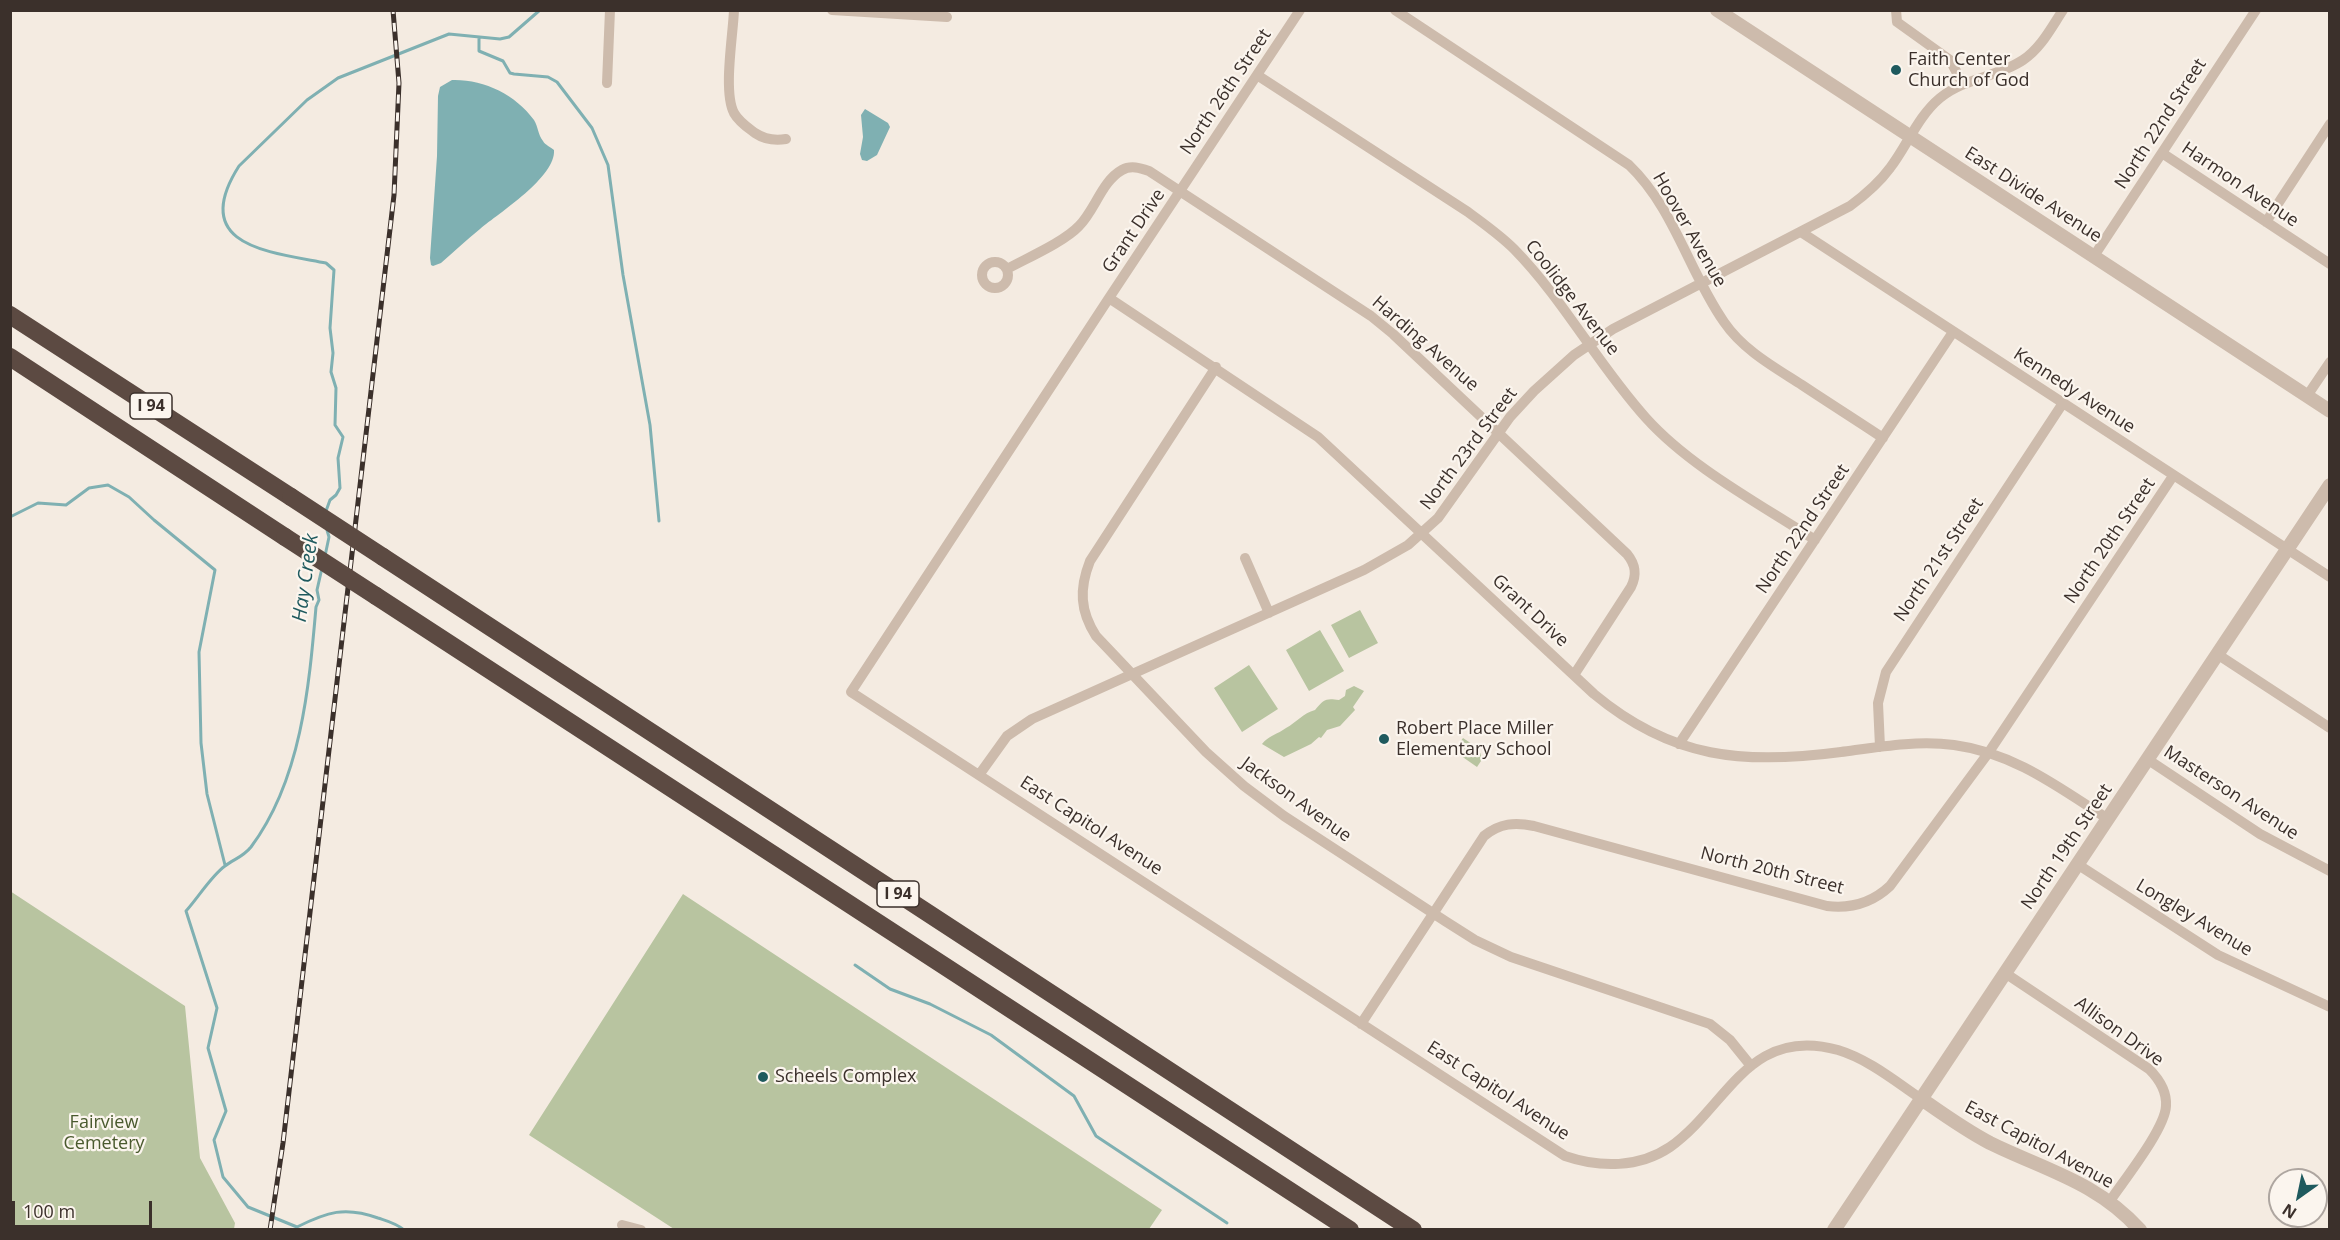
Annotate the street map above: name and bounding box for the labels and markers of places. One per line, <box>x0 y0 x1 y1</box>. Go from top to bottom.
place label: Faith Center Church of God <box>1908 49 2030 92</box>
marker: Faith Center Church of God <box>1889 63 1903 77</box>
place label: Robert Place Miller Elementary School <box>1396 718 1554 760</box>
marker: Robert Place Miller Elementary School <box>1377 732 1391 746</box>
place label: Scheels Complex <box>775 1066 916 1088</box>
marker: Scheels Complex <box>756 1070 770 1084</box>

